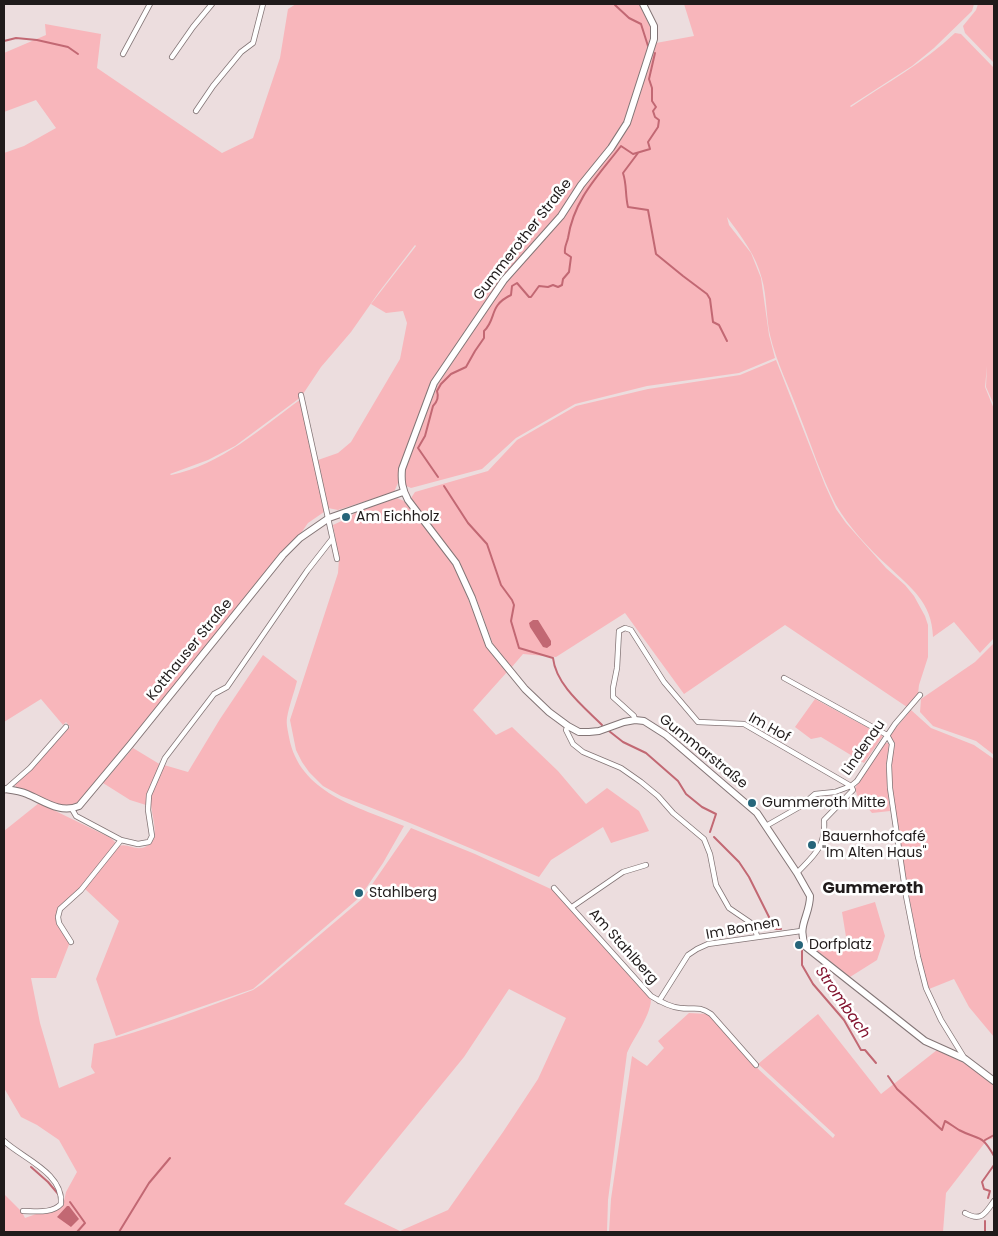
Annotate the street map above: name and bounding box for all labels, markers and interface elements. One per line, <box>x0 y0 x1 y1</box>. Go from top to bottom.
street label: Gummerother Straße <box>470 176 576 304</box>
place label: Am Eichholz <box>356 509 439 525</box>
marker: Am Eichholz <box>340 511 352 523</box>
street label: Kotthauser Straße <box>144 596 236 704</box>
street label: Im Hof <box>745 710 793 746</box>
street label: Gummarstraße <box>655 711 751 793</box>
street label: Lindenau <box>839 717 889 779</box>
place label: Gummeroth Mitte <box>762 795 886 811</box>
marker: Gummeroth Mitte <box>746 797 758 809</box>
place label: Bauernhofcafé "Im Alten Haus" <box>822 829 927 862</box>
marker: Bauernhofcafé "Im Alten Haus" <box>806 839 818 851</box>
district label: Gummeroth <box>822 879 924 899</box>
place label: Stahlberg <box>369 885 437 901</box>
marker: Stahlberg <box>353 887 365 899</box>
street label: Am Stahlberg <box>585 906 661 988</box>
street label: Im Bonnen <box>705 914 781 944</box>
place label: Dorfplatz <box>809 937 872 953</box>
marker: Dorfplatz <box>793 939 805 951</box>
water label: Strombach <box>811 964 873 1042</box>

